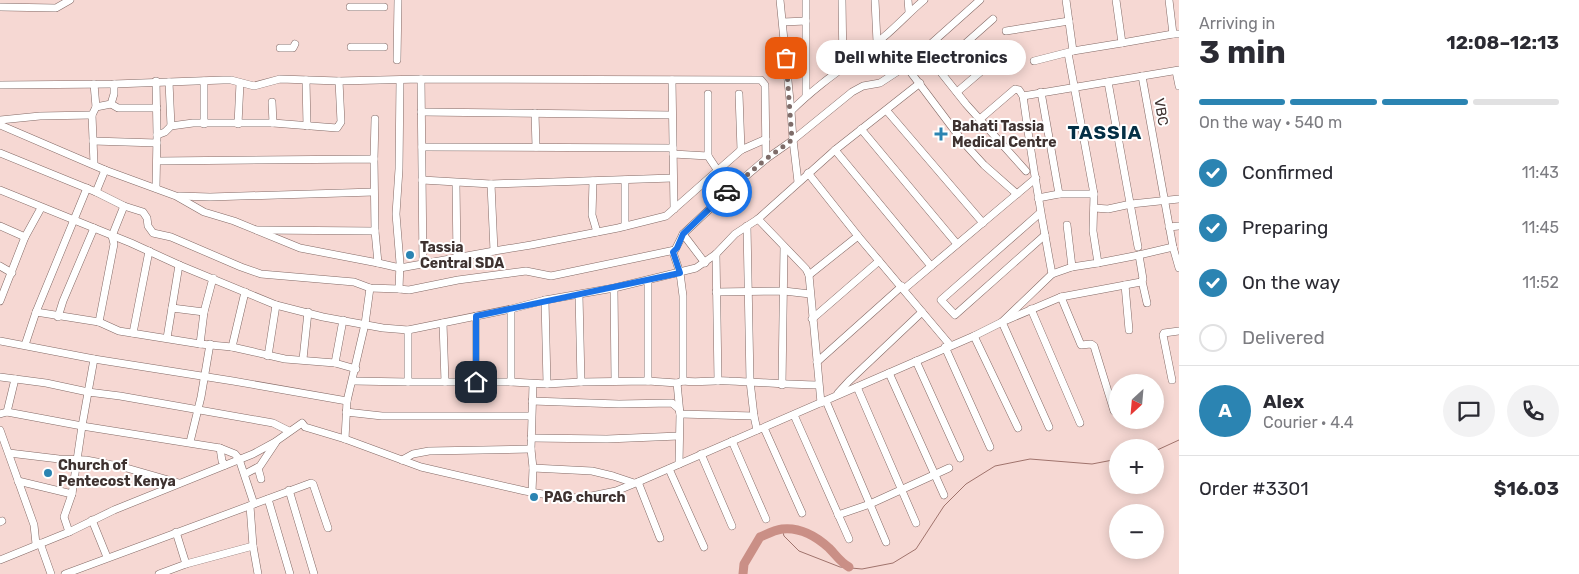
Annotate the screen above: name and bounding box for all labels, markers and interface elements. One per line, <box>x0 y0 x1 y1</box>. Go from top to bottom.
text: Arriving in <box>1199 14 1275 33</box>
text: 12:08–12:13 <box>1446 31 1559 54</box>
text: 3 min <box>1199 33 1286 71</box>
pin <box>765 37 807 79</box>
callout: Dell white Electronics <box>816 40 1026 76</box>
icon: bag <box>772 44 800 72</box>
text: Dell white Electronics <box>834 48 1008 67</box>
street label: VBC <box>1150 97 1172 127</box>
text: On the way · 540 m <box>1199 113 1342 132</box>
place label: Bahati Tassia Medical Centre <box>952 118 1056 151</box>
district label: TASSIA <box>1068 121 1142 144</box>
marker: Bahati Tassia Medical Centre <box>934 127 948 141</box>
icon: check <box>1199 159 1227 187</box>
text: Confirmed <box>1242 161 1333 184</box>
text: 11:43 <box>1522 163 1559 182</box>
courier <box>702 167 752 217</box>
icon: car <box>713 178 741 206</box>
icon: check <box>1199 214 1227 242</box>
text: Preparing <box>1242 216 1328 239</box>
text: 11:45 <box>1522 218 1559 237</box>
place label: Tassia Central SDA <box>420 239 504 272</box>
marker: Tassia Central SDA <box>404 249 416 261</box>
icon: check <box>1199 269 1227 297</box>
text: On the way <box>1242 271 1340 294</box>
text: 11:52 <box>1522 273 1559 292</box>
text: Delivered <box>1242 326 1325 349</box>
pin <box>455 361 497 403</box>
icon: home <box>462 368 490 396</box>
north arrow <box>1109 374 1164 429</box>
map controls <box>1109 374 1164 559</box>
button: chat <box>1443 385 1495 437</box>
button: phone <box>1507 385 1559 437</box>
text: Alex <box>1263 390 1304 413</box>
text: A <box>1218 399 1232 422</box>
text: Courier · 4.4 <box>1263 413 1354 432</box>
button: + <box>1109 439 1164 494</box>
place label: Church of Pentecost Kenya <box>58 457 176 490</box>
marker: Church of Pentecost Kenya <box>42 467 54 479</box>
text: Order #3301 <box>1199 477 1309 500</box>
text: $16.03 <box>1494 477 1559 500</box>
place label: PAG church <box>544 489 626 506</box>
marker: PAG church <box>528 491 540 503</box>
button: − <box>1109 504 1164 559</box>

